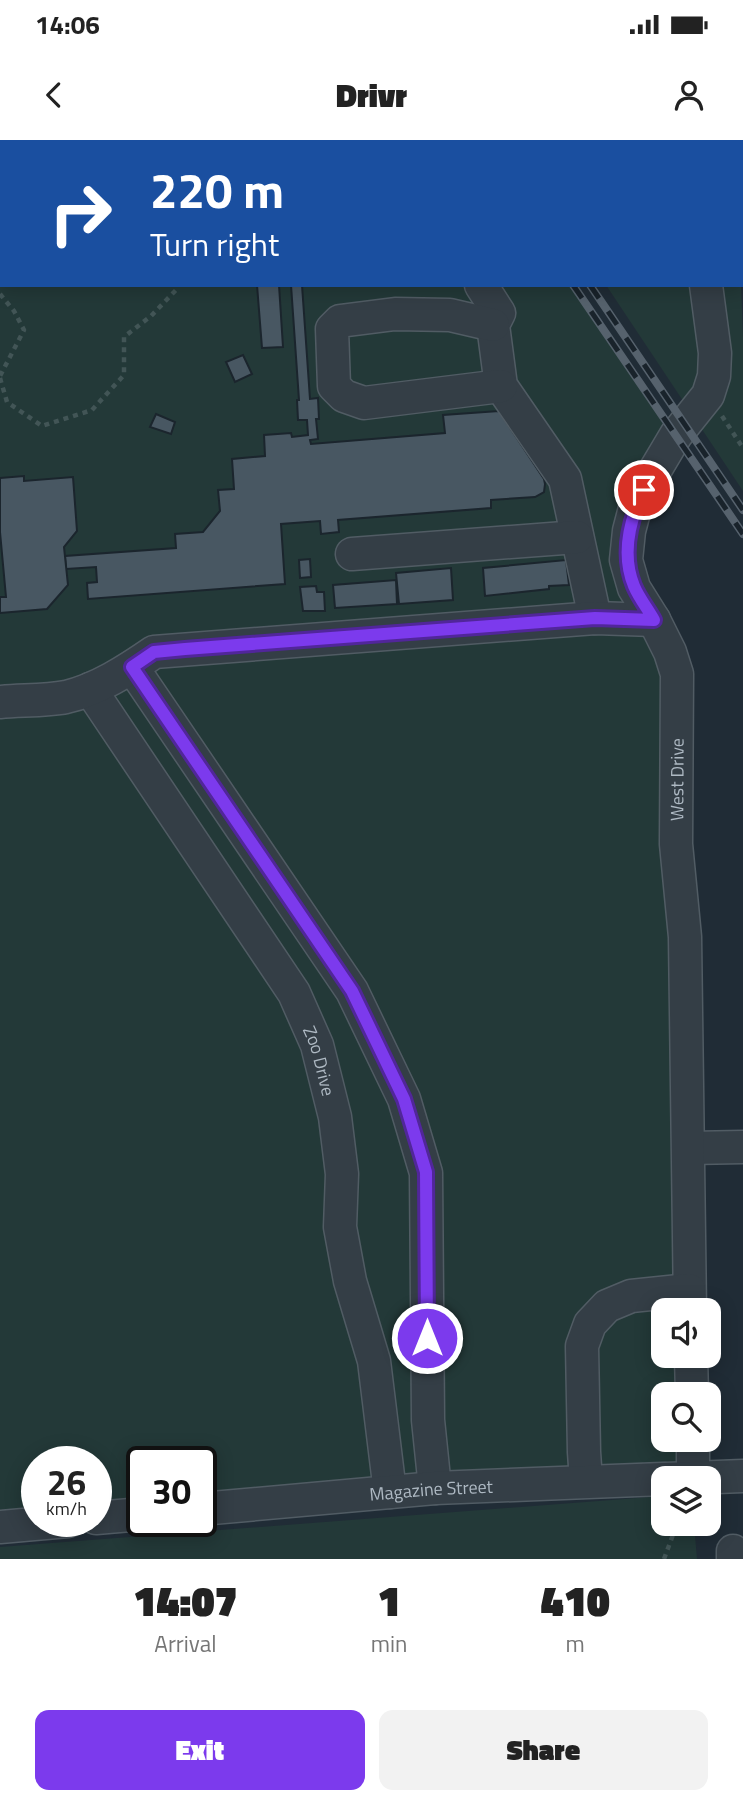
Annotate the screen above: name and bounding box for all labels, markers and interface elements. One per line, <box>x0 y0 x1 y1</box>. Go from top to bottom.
text: 14:06 <box>35 5 100 44</box>
text: Drivr <box>336 71 407 119</box>
icon: back <box>35 76 73 114</box>
icon: person <box>670 76 708 114</box>
text: 220 m <box>150 152 284 227</box>
icon: right <box>35 168 126 259</box>
text: Turn right <box>150 220 279 268</box>
pin <box>614 460 674 520</box>
icon: arrive <box>625 471 663 509</box>
street label: West Drive <box>663 738 690 821</box>
street label: Zoo Drive <box>297 1021 343 1099</box>
map controls <box>651 1298 721 1536</box>
button: sound <box>651 1298 721 1368</box>
position arrow <box>390 1301 464 1375</box>
button: search <box>651 1382 721 1452</box>
speed limit sign: 30 <box>126 1446 217 1537</box>
text: 26 <box>47 1455 86 1509</box>
button: layers <box>651 1466 721 1536</box>
street label: Magazine Street <box>368 1472 494 1507</box>
text: km/h <box>46 1495 87 1522</box>
text: 14:07 <box>133 1568 238 1632</box>
text: 1 <box>378 1568 401 1632</box>
text: 410 <box>541 1568 610 1632</box>
text: Arrival <box>154 1626 217 1661</box>
text: min <box>371 1626 407 1661</box>
text: m <box>566 1626 585 1661</box>
button: Exit <box>35 1710 365 1790</box>
button: Share <box>379 1710 708 1790</box>

